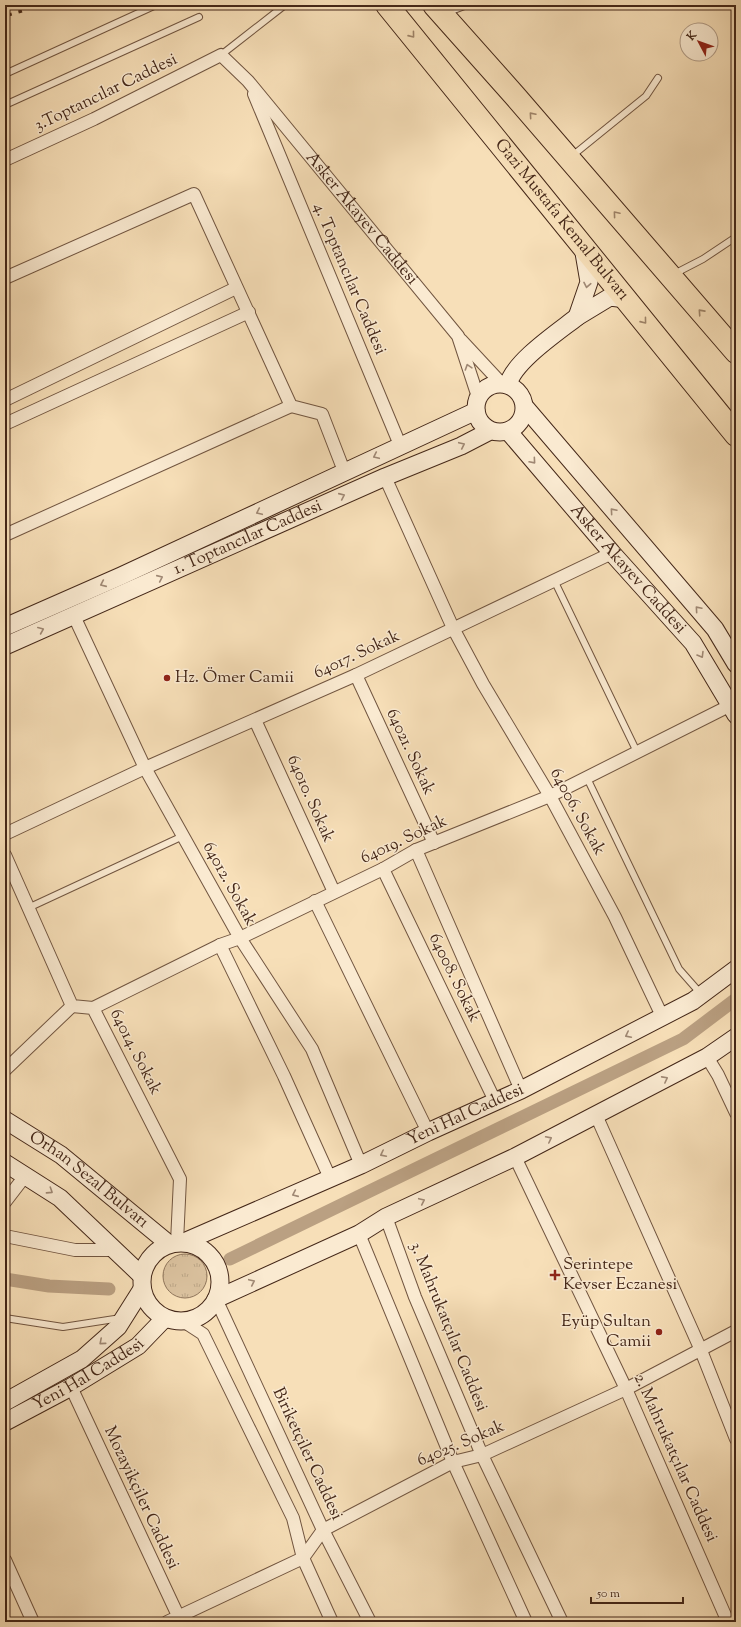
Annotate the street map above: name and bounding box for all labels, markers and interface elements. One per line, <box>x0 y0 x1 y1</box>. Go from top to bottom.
north arrow <box>679 22 719 62</box>
text: K <box>683 28 701 45</box>
one-way arrow <box>407 31 414 38</box>
street label: 3.Toptancılar Caddesi <box>30 48 182 138</box>
one-way arrow <box>529 112 536 120</box>
street label: Gazi Mustafa Kemal Bulvarı <box>489 134 635 306</box>
street label: Asker Akayev Caddesi <box>299 147 423 290</box>
street label: 4. Toptancılar Caddesi <box>306 199 392 359</box>
one-way arrow <box>614 211 621 218</box>
one-way arrow <box>584 281 592 288</box>
one-way arrow <box>699 309 706 317</box>
one-way arrow <box>639 316 646 324</box>
one-way arrow <box>464 363 473 370</box>
one-way arrow <box>457 442 465 450</box>
one-way arrow <box>373 451 381 459</box>
one-way arrow <box>529 457 536 464</box>
one-way arrow <box>338 493 346 501</box>
street label: 1. Toptancılar Caddesi <box>170 494 326 581</box>
street label: Asker Akayev Caddesi <box>564 499 692 640</box>
one-way arrow <box>255 507 263 515</box>
one-way arrow <box>611 508 618 515</box>
one-way arrow <box>155 575 163 583</box>
one-way arrow <box>99 579 107 587</box>
one-way arrow <box>695 606 703 614</box>
street label: 64017. Sokak <box>310 625 404 685</box>
one-way arrow <box>37 627 44 635</box>
one-way arrow <box>696 651 703 658</box>
place label: Hz. Ömer Camii <box>175 666 294 690</box>
marker: Hz. Ömer Camii <box>162 673 172 683</box>
street label: 64021. Sokak <box>380 705 440 799</box>
street label: 64010. Sokak <box>280 752 340 846</box>
street label: 64006. Sokak <box>543 764 611 860</box>
street label: 64019. Sokak <box>357 810 451 870</box>
street label: 64012. Sokak <box>196 838 262 930</box>
street label: 64008. Sokak <box>422 929 486 1027</box>
street label: 64014. Sokak <box>103 1005 167 1099</box>
one-way arrow <box>625 1031 632 1038</box>
one-way arrow <box>660 1076 668 1084</box>
street label: Yeni Hal Caddesi <box>403 1078 528 1152</box>
street label: Orhan Sezal Bulvarı <box>24 1126 154 1234</box>
one-way arrow <box>545 1136 553 1144</box>
one-way arrow <box>380 1149 388 1157</box>
one-way arrow <box>45 1186 52 1193</box>
one-way arrow <box>291 1189 299 1197</box>
one-way arrow <box>417 1198 425 1206</box>
street label: 3. Mahrukatçılar Caddesi <box>403 1239 493 1416</box>
place label: Serintepe Kevser Eczanesi <box>563 1253 677 1297</box>
marker: Serintepe Kevser Eczanesi <box>550 1270 560 1280</box>
one-way arrow <box>248 1279 255 1287</box>
place label: Eyüp Sultan Camii <box>561 1310 651 1354</box>
marker: Eyüp Sultan Camii <box>654 1327 664 1337</box>
street label: Yeni Hal Caddesi <box>29 1333 151 1417</box>
one-way arrow <box>99 1337 106 1344</box>
street label: 2. Mahrukatçılar Caddesi <box>627 1370 723 1546</box>
street label: Biriketçiler Caddesi <box>266 1384 348 1524</box>
street label: 64025. Sokak <box>414 1415 508 1473</box>
street label: Mozayikçiler Caddesi <box>97 1423 185 1574</box>
scale bar <box>591 1579 683 1605</box>
text: 50 m <box>596 1585 620 1603</box>

